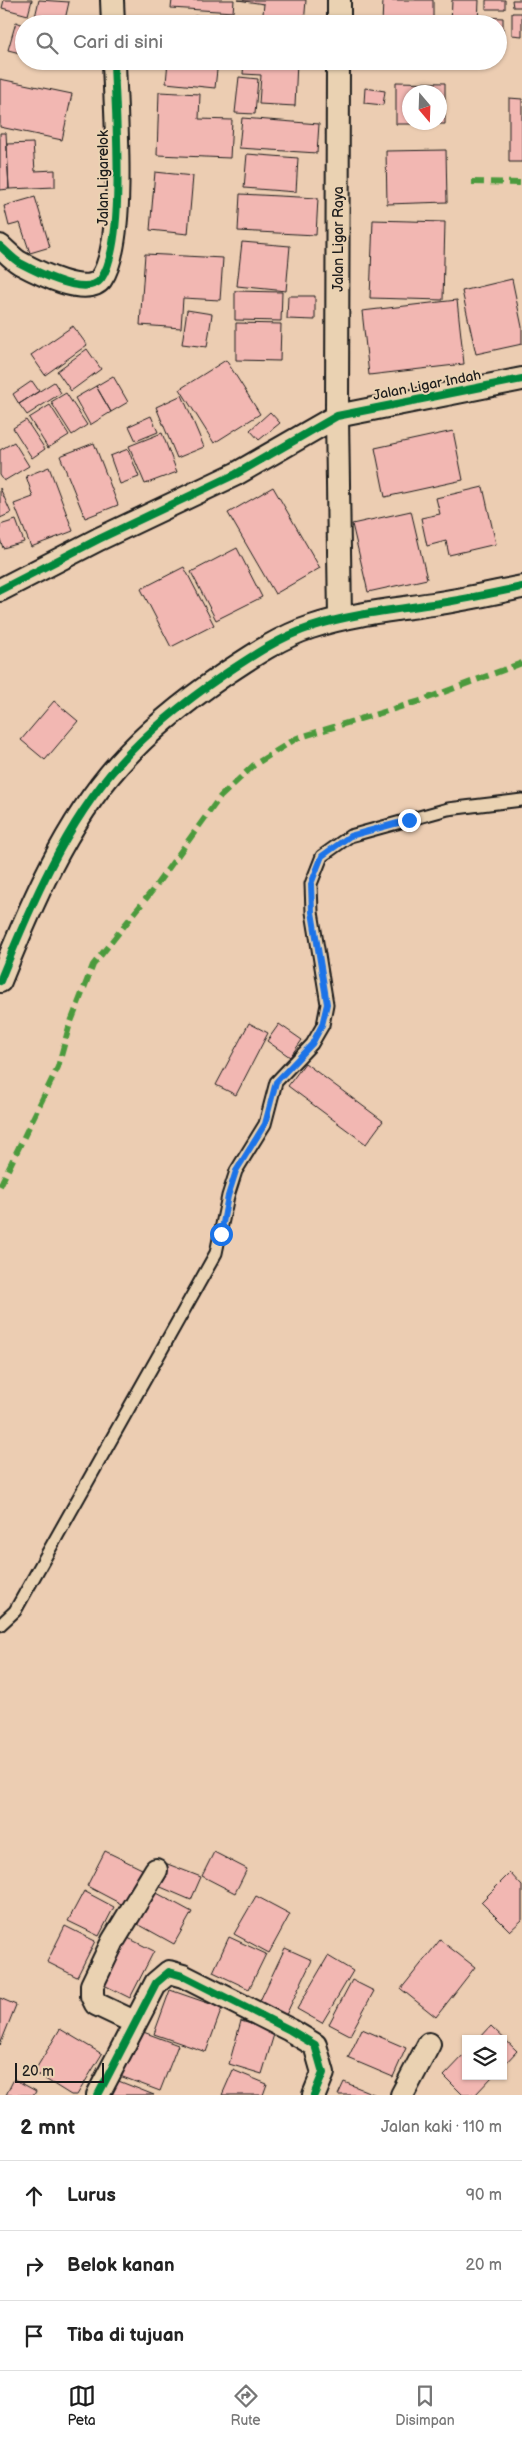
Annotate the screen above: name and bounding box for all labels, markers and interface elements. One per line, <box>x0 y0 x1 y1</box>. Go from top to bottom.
search box <box>15 15 507 70</box>
icon: search <box>33 29 61 57</box>
text: Cari di sini <box>73 31 163 54</box>
north arrow <box>402 85 447 130</box>
street label: Jalan Ligarelok <box>95 130 112 226</box>
street label: Jalan Ligar Raya <box>330 186 347 292</box>
street label: Jalan Ligar Indah <box>372 366 483 404</box>
route end <box>398 809 421 832</box>
route start <box>210 1223 233 1246</box>
map controls <box>462 2035 507 2080</box>
button: layers <box>462 2035 507 2080</box>
scale bar <box>15 2060 104 2083</box>
text: 20 m <box>22 2063 54 2080</box>
text: 2 mnt <box>20 2115 75 2140</box>
text: Jalan kaki · 110 m <box>381 2118 502 2137</box>
icon: ahead <box>20 2182 48 2210</box>
text: Lurus <box>67 2184 116 2207</box>
text: 90 m <box>466 2186 502 2205</box>
icon: right <box>20 2252 48 2280</box>
text: Belok kanan <box>67 2254 175 2277</box>
text: 20 m <box>466 2256 502 2275</box>
icon: arrive <box>20 2322 48 2350</box>
text: Tiba di tujuan <box>67 2324 184 2347</box>
tab: Peta <box>67 2382 96 2429</box>
tab: Rute <box>231 2382 261 2429</box>
tab: Disimpan <box>395 2382 455 2429</box>

